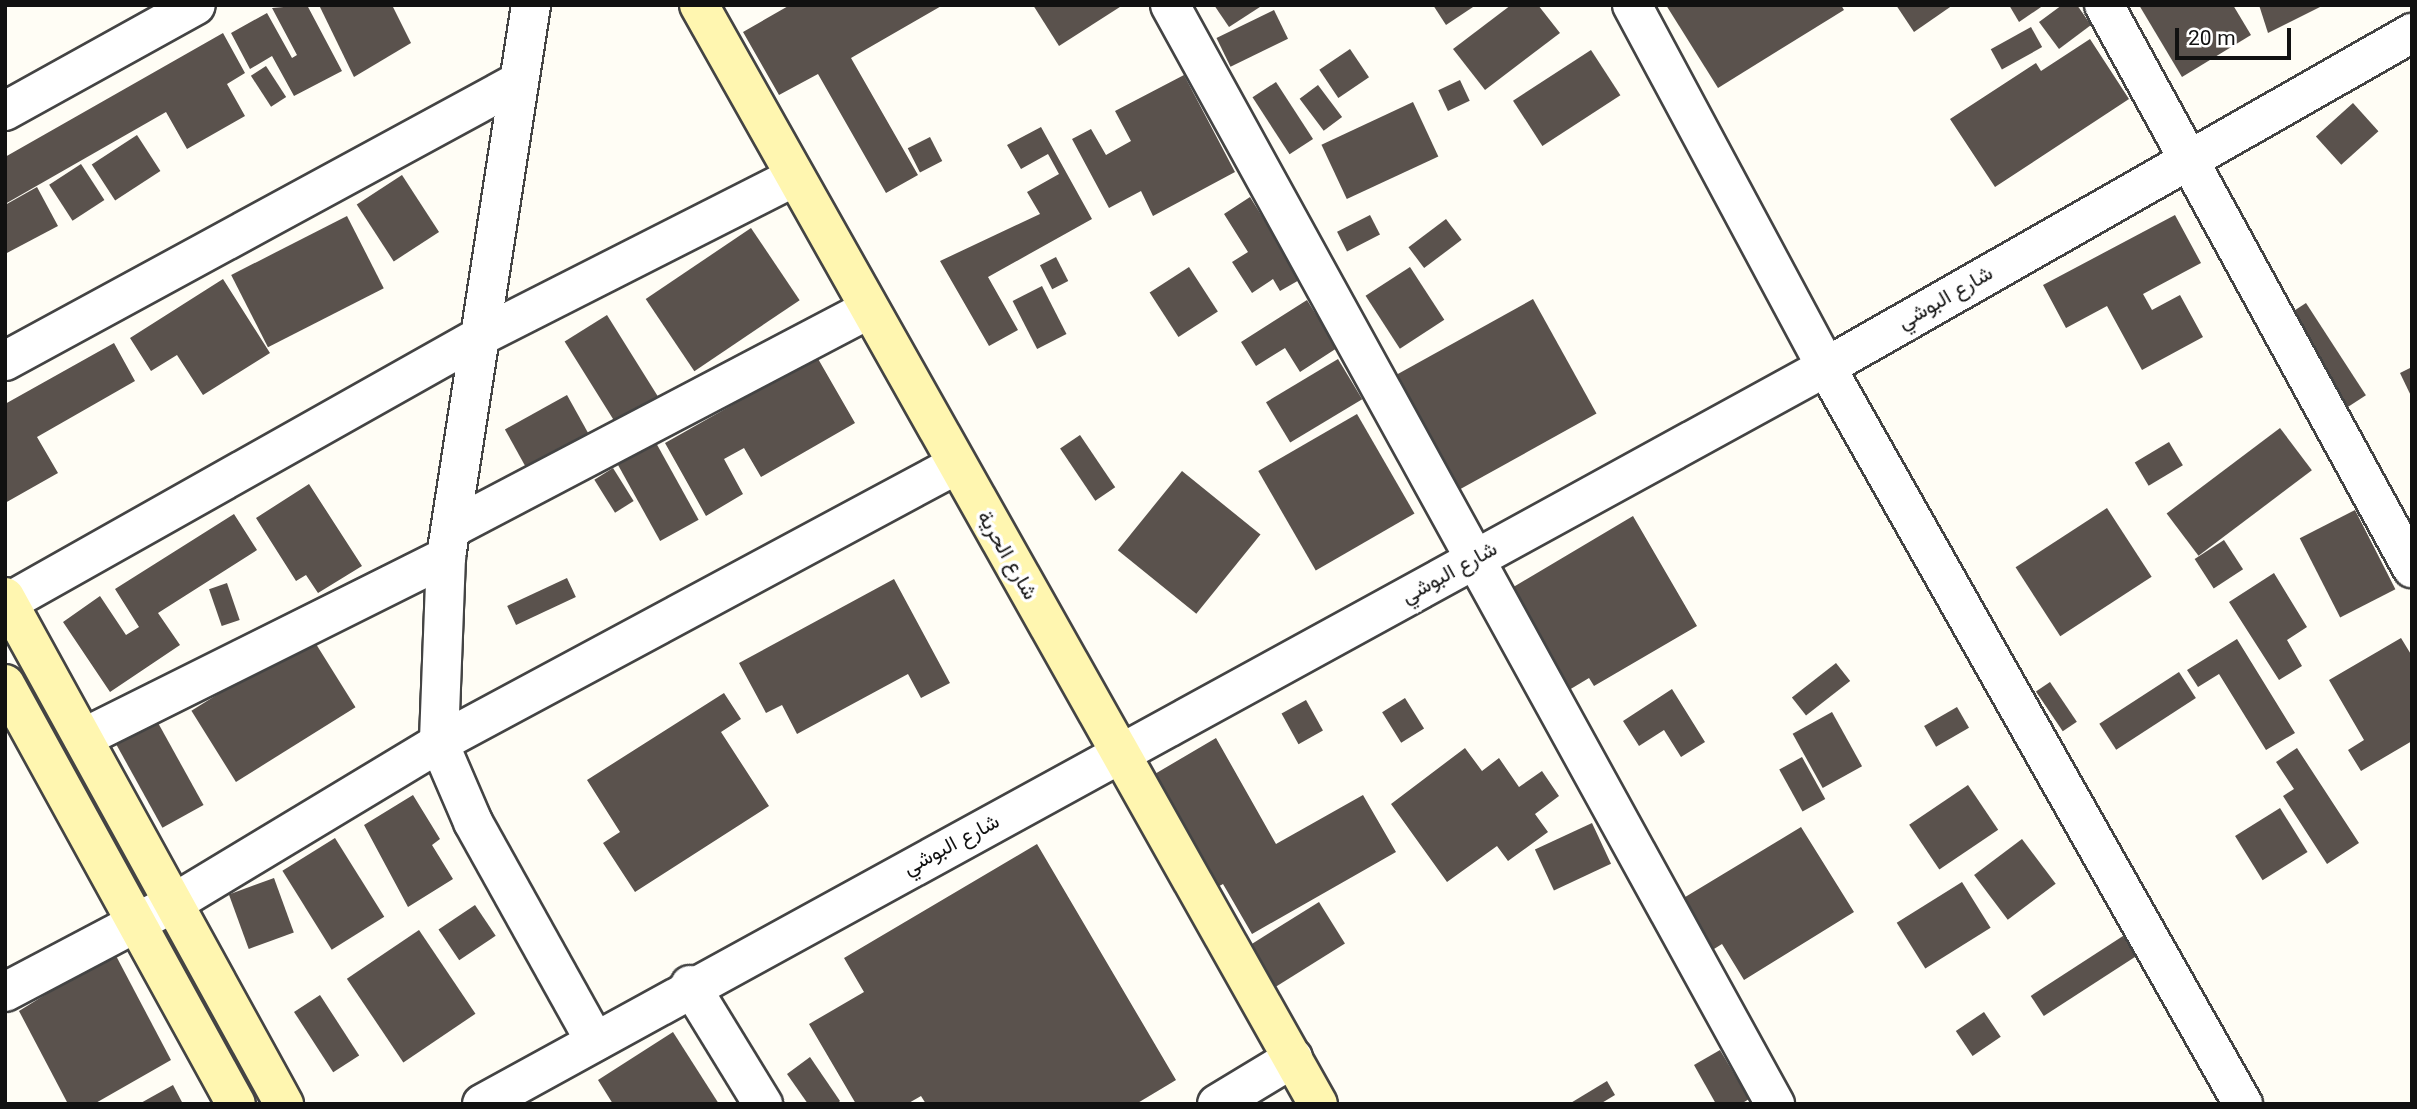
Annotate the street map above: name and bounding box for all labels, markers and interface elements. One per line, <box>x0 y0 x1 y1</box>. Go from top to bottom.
scale bar <box>2179 14 2294 58</box>
text: 20 m <box>2188 23 2236 56</box>
street label: شارع البوشي <box>1894 262 1998 336</box>
street label: شارع الحرية <box>970 507 1042 605</box>
street label: شارع البوشي <box>1398 537 1502 611</box>
street label: شارع البوشي <box>899 810 1005 882</box>

